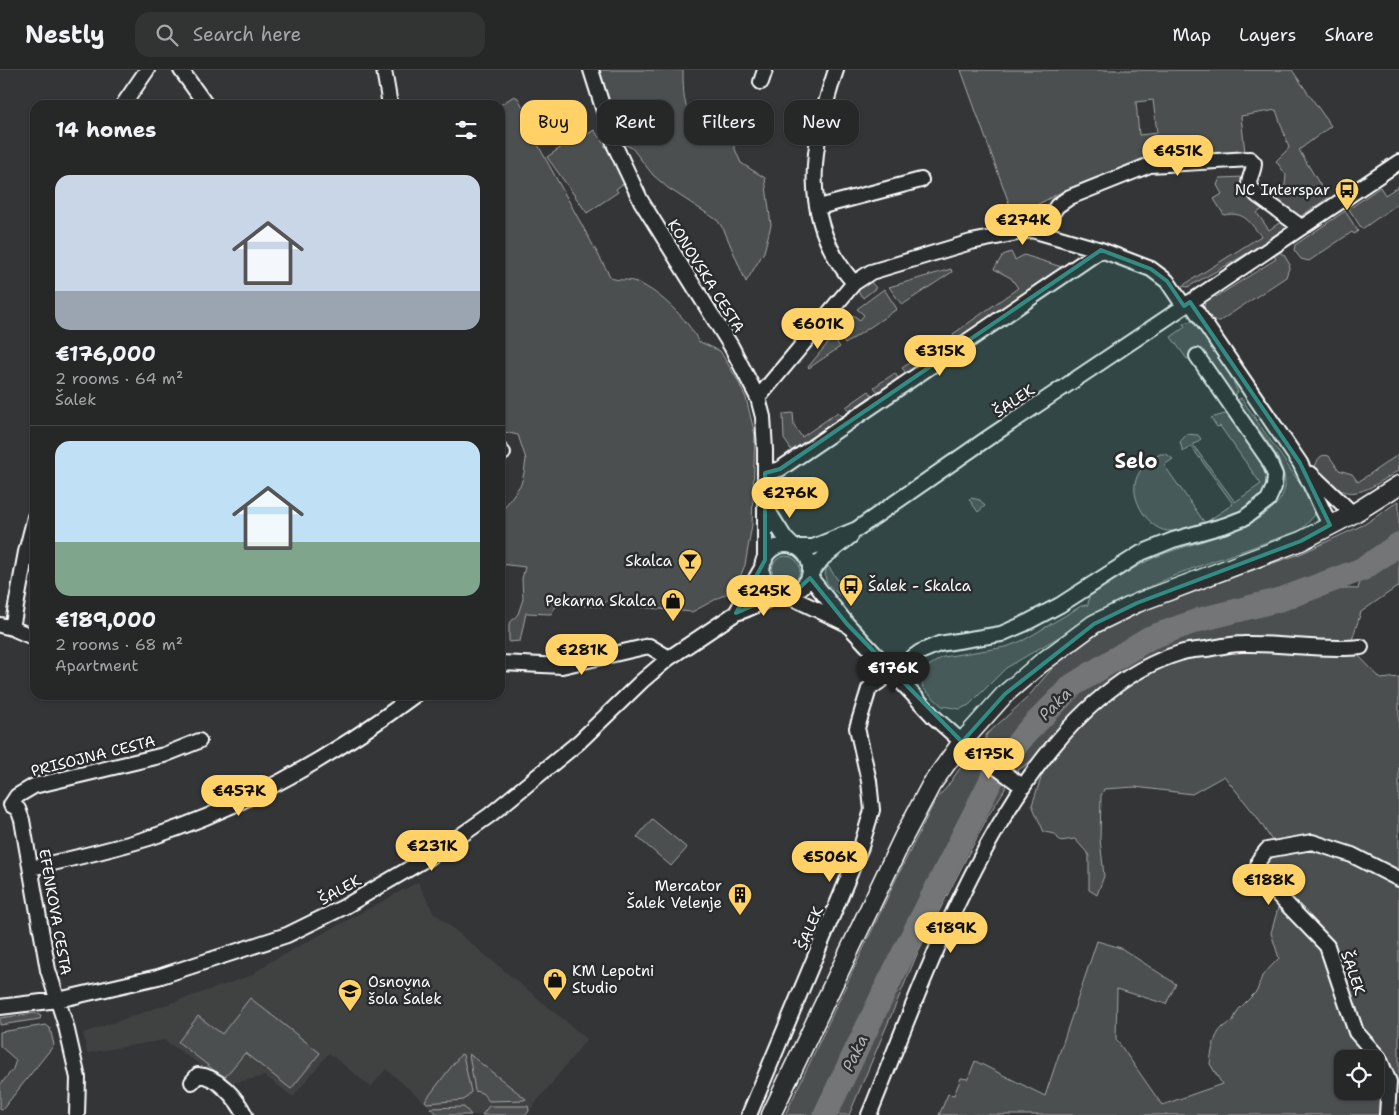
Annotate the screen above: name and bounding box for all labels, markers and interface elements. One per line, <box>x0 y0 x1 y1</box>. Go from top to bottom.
search box <box>135 12 485 57</box>
text: Nestly <box>25 19 105 51</box>
icon: search <box>153 21 181 49</box>
text: Search here <box>193 22 301 47</box>
text: Map <box>1173 23 1211 47</box>
text: Layers <box>1239 23 1296 47</box>
text: Share <box>1324 23 1374 47</box>
chip: Buy <box>520 100 587 145</box>
chip: Rent <box>597 100 674 145</box>
chip: Filters <box>684 100 774 145</box>
chip: New <box>784 100 859 145</box>
text: 14 homes <box>55 116 156 144</box>
icon: filters <box>452 116 480 144</box>
pin: €451K <box>1143 134 1213 177</box>
text: €451K <box>1153 140 1203 161</box>
bus stop icon: NC Interspar <box>1334 177 1360 211</box>
place label: NC Interspar <box>1235 180 1330 200</box>
pin: €274K <box>988 204 1058 246</box>
icon: home <box>223 208 313 298</box>
text: €274K <box>996 209 1050 230</box>
street label: KONOVSKA CESTA <box>663 216 749 336</box>
pin: €601K <box>783 308 853 350</box>
text: €601K <box>792 313 844 334</box>
pin: €315K <box>905 334 975 377</box>
text: €176,000 <box>55 340 156 368</box>
text: €315K <box>915 340 965 361</box>
text: 2 rooms · 64 m² <box>55 368 183 389</box>
street label: ŠALEK <box>989 379 1039 422</box>
text: Šalek <box>55 389 96 410</box>
district label: Selo <box>1115 448 1157 474</box>
icon: home <box>223 473 313 563</box>
pin: €276K <box>755 476 825 519</box>
text: €276K <box>763 482 817 503</box>
bar icon: Skalca <box>677 548 703 582</box>
place label: Skalca <box>625 551 673 571</box>
bus stop icon: Šalek - Skalca <box>838 573 864 607</box>
pin: €245K <box>729 574 799 617</box>
place label: Šalek - Skalca <box>868 575 972 596</box>
text: €245K <box>737 580 791 601</box>
shop icon: Pekarna Skalca <box>660 588 686 622</box>
place label: Pekarna Skalca <box>545 591 657 611</box>
text: €189,000 <box>55 606 156 634</box>
text: 2 rooms · 68 m² <box>55 634 183 655</box>
pin: €281K <box>547 634 617 676</box>
text: €281K <box>556 639 608 660</box>
pin: €176K <box>858 652 928 694</box>
text: Apartment <box>55 655 138 676</box>
text: €176K <box>868 657 918 678</box>
water label: Paka <box>1034 683 1076 725</box>
street label: PRISOJNA CESTA <box>29 731 157 781</box>
pin: €175K <box>954 738 1024 780</box>
text: €175K <box>964 743 1014 764</box>
pin: €457K <box>204 774 274 817</box>
text: €457K <box>212 780 266 801</box>
pin: €231K <box>397 830 467 872</box>
text: €231K <box>407 835 457 856</box>
pin: €506K <box>795 840 865 883</box>
text: €506K <box>803 846 857 867</box>
street label: EFENKOVA CESTA <box>34 847 76 977</box>
pin: €188K <box>1234 864 1304 906</box>
street label: ŠALEK <box>315 869 365 910</box>
text: €188K <box>1243 869 1295 890</box>
place label: Mercator Šalek Velenje <box>627 876 722 913</box>
building icon: Mercator Šalek Velenje <box>727 882 753 916</box>
street label: ŠALEK <box>791 902 828 953</box>
pin: €189K <box>916 912 986 954</box>
text: €189K <box>926 917 976 938</box>
street label: ŠALEK <box>1336 948 1371 998</box>
place label: KM Lepotni Studio <box>572 961 654 998</box>
shop icon: KM Lepotni Studio <box>542 967 568 1001</box>
place label: Osnovna šola Šalek <box>368 972 442 1009</box>
school or university icon: Osnovna šola Šalek <box>337 978 363 1012</box>
water label: Paka <box>837 1031 873 1075</box>
map controls <box>1334 1050 1384 1100</box>
button: locate <box>1334 1050 1384 1100</box>

